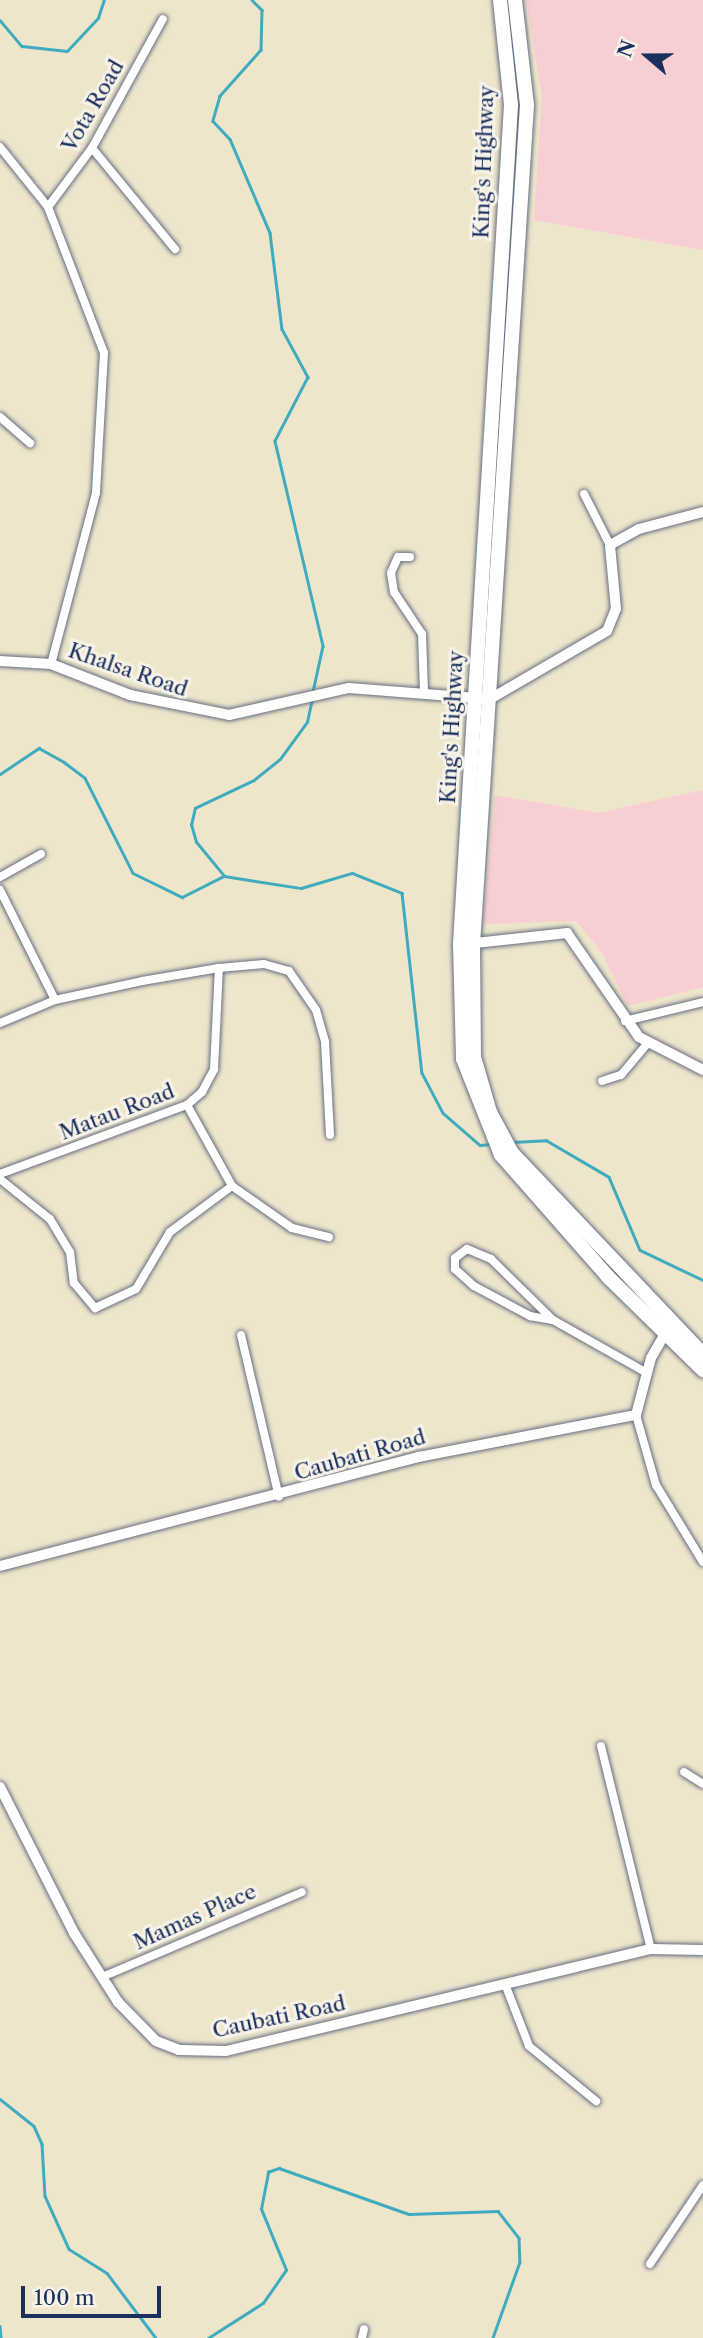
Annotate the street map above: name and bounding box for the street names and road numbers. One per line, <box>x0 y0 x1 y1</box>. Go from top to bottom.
street label: Vota Road <box>57 55 129 157</box>
street label: King's Highway <box>469 85 499 239</box>
street label: Khalsa Road <box>65 638 191 702</box>
street label: King's Highway <box>435 650 469 804</box>
street label: Matau Road <box>56 1079 178 1145</box>
street label: Caubati Road <box>291 1424 429 1486</box>
street label: Mamas Place <box>130 1879 260 1955</box>
street label: Caubati Road <box>210 1991 348 2043</box>

